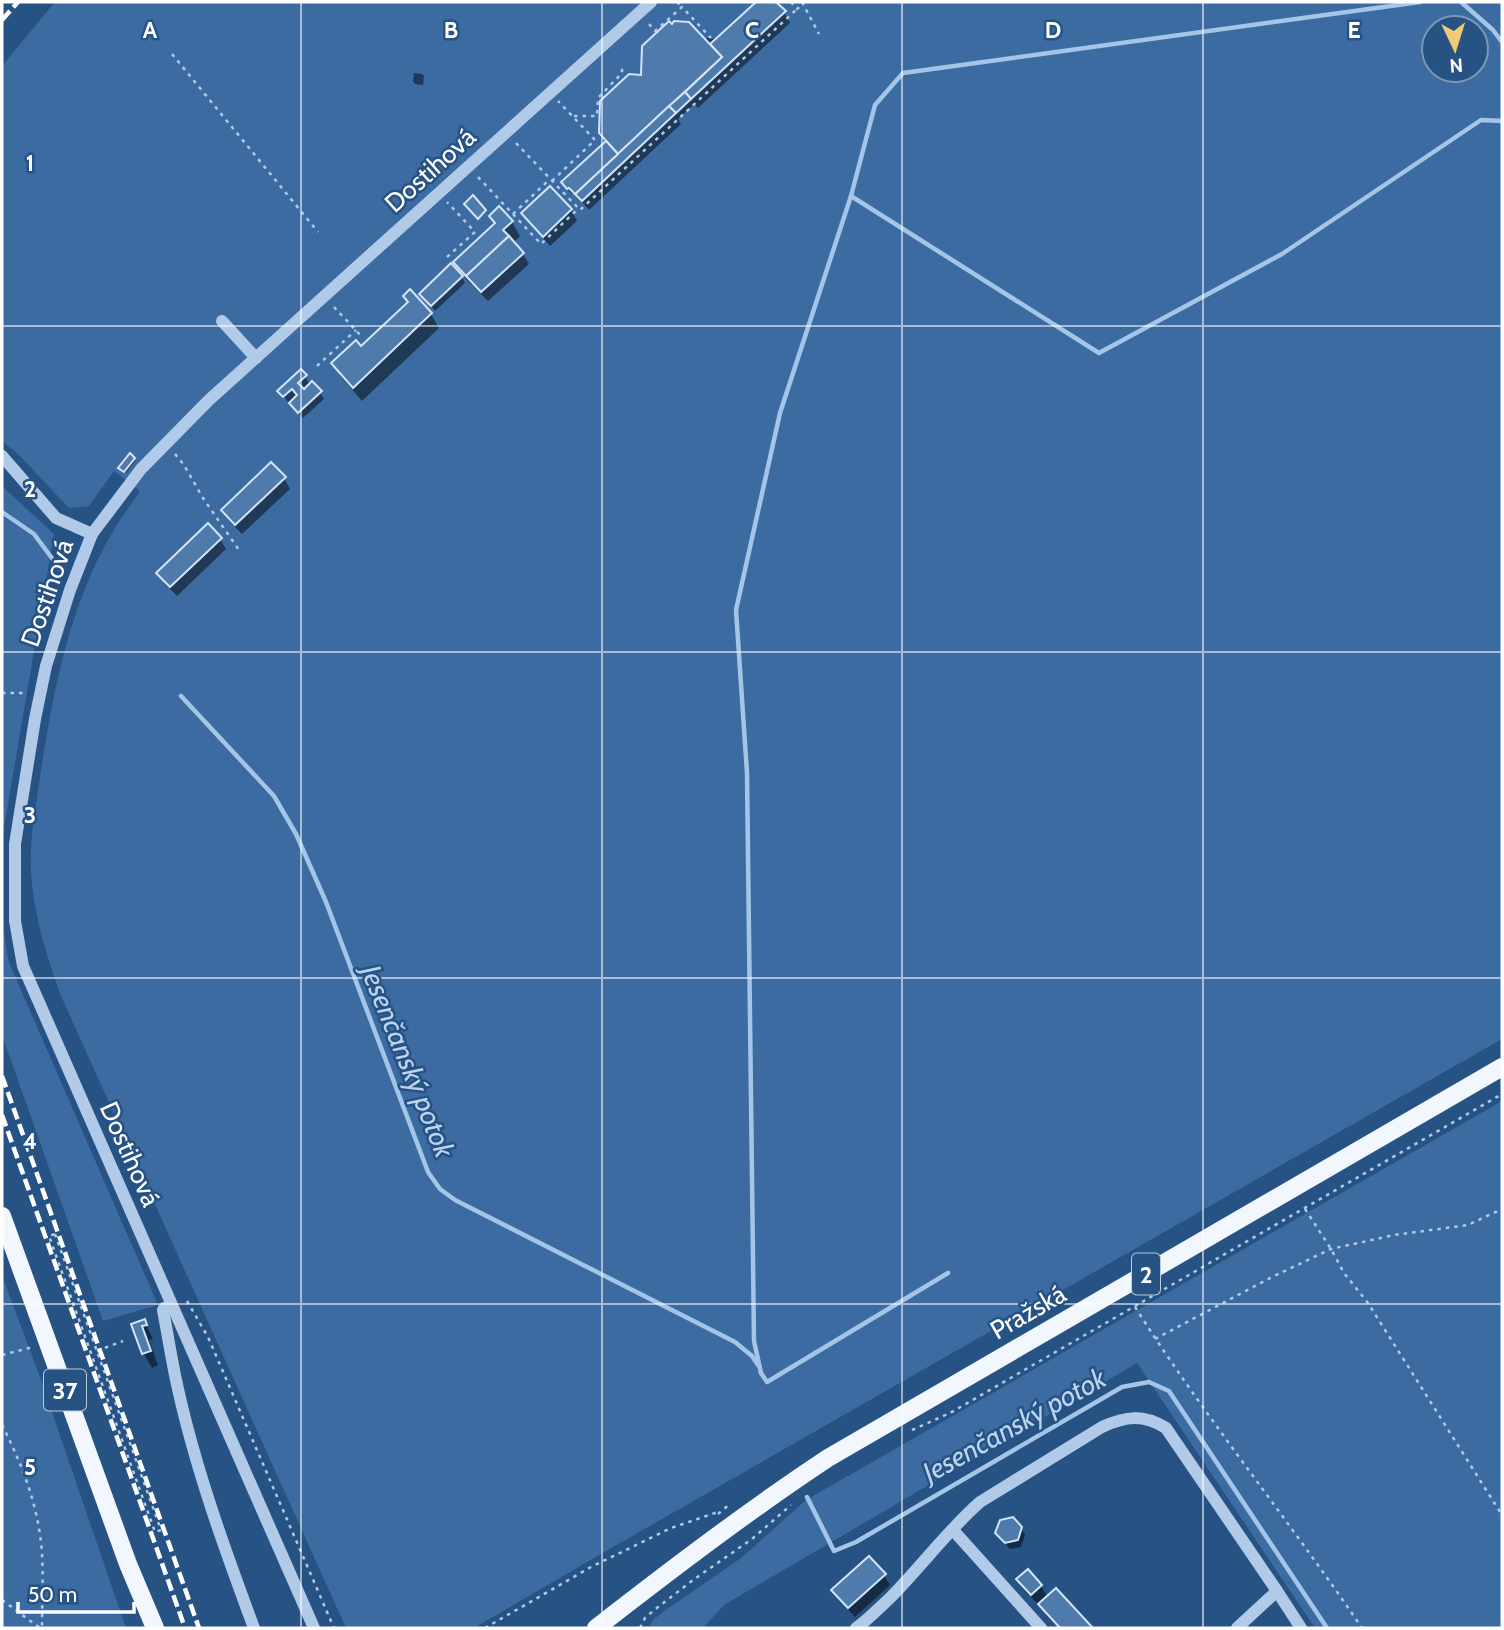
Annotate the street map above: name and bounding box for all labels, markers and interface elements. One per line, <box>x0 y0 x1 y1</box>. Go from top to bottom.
north arrow <box>1420 14 1490 84</box>
text: A <box>143 16 158 44</box>
text: B <box>444 16 458 44</box>
text: C <box>745 16 759 44</box>
text: D <box>1045 16 1061 44</box>
text: E <box>1347 16 1361 44</box>
text: N <box>1449 54 1464 77</box>
street label: Dostihová <box>378 121 482 219</box>
text: 1 <box>26 149 34 177</box>
text: 2 <box>24 475 36 503</box>
street label: Dostihová <box>14 535 80 651</box>
text: 3 <box>24 801 36 829</box>
water label: Jesenčanský potok <box>353 957 462 1163</box>
street label: Dostihová <box>93 1097 167 1212</box>
text: 4 <box>23 1127 37 1155</box>
road number: 2 <box>1132 1254 1160 1294</box>
street label: Pražská <box>984 1277 1072 1346</box>
water label: Jesenčanský potok <box>914 1360 1113 1491</box>
road number: 37 <box>44 1370 86 1410</box>
text: 5 <box>24 1453 36 1481</box>
scale bar <box>18 1570 133 1614</box>
text: 50 m <box>28 1582 77 1607</box>

